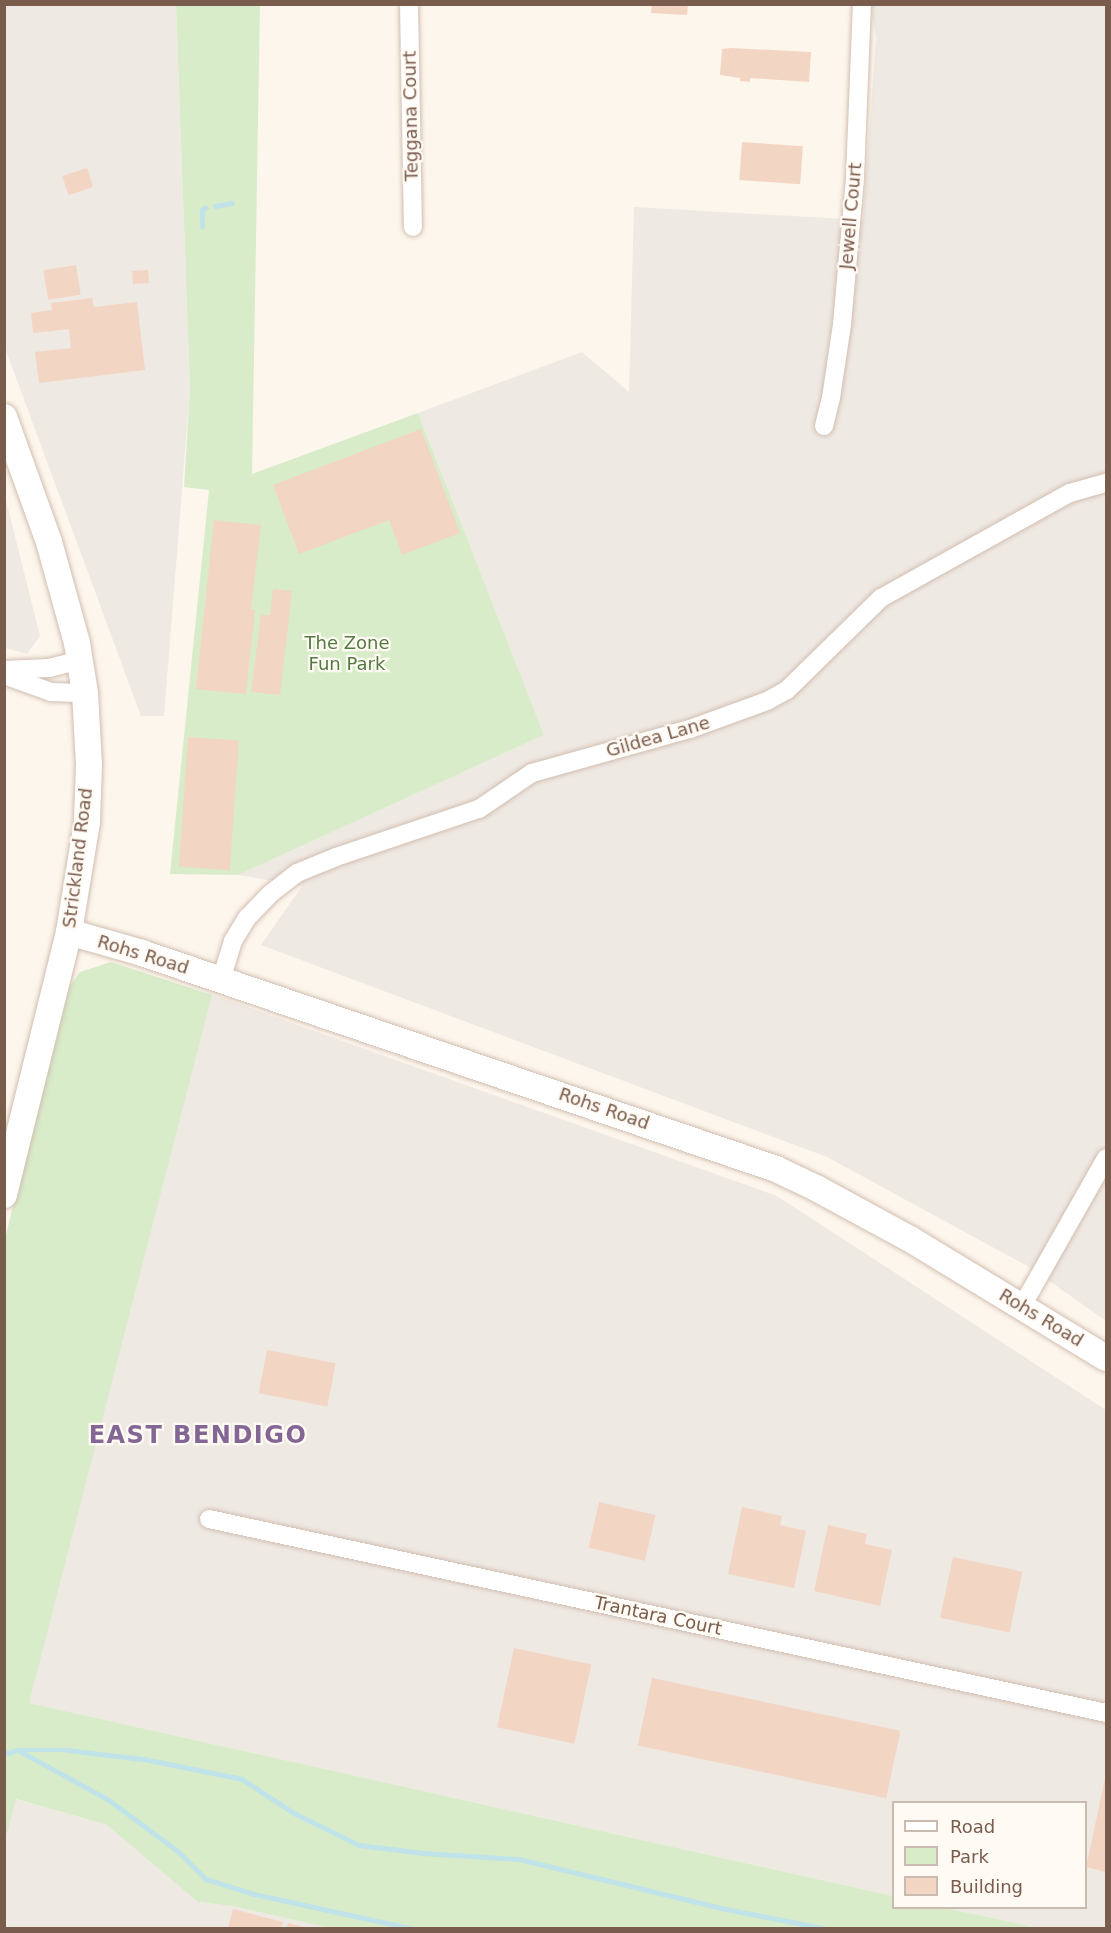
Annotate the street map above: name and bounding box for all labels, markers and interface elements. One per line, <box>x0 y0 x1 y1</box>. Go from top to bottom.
street label: Teggana Court <box>399 51 423 181</box>
street label: Jewell Court <box>836 162 866 270</box>
park label: The Zone Fun Park <box>304 633 390 676</box>
street label: Gildea Lane <box>604 712 712 762</box>
street label: Strickland Road <box>59 787 97 929</box>
street label: Rohs Road <box>95 931 191 979</box>
street label: Rohs Road <box>556 1083 652 1135</box>
street label: Rohs Road <box>995 1284 1087 1352</box>
district label: EAST BENDIGO <box>89 1422 307 1450</box>
street label: Trantara Court <box>592 1592 724 1640</box>
legend <box>892 1801 1087 1909</box>
text: Road <box>950 1816 995 1837</box>
text: Park <box>950 1846 989 1867</box>
text: Building <box>950 1876 1023 1897</box>

